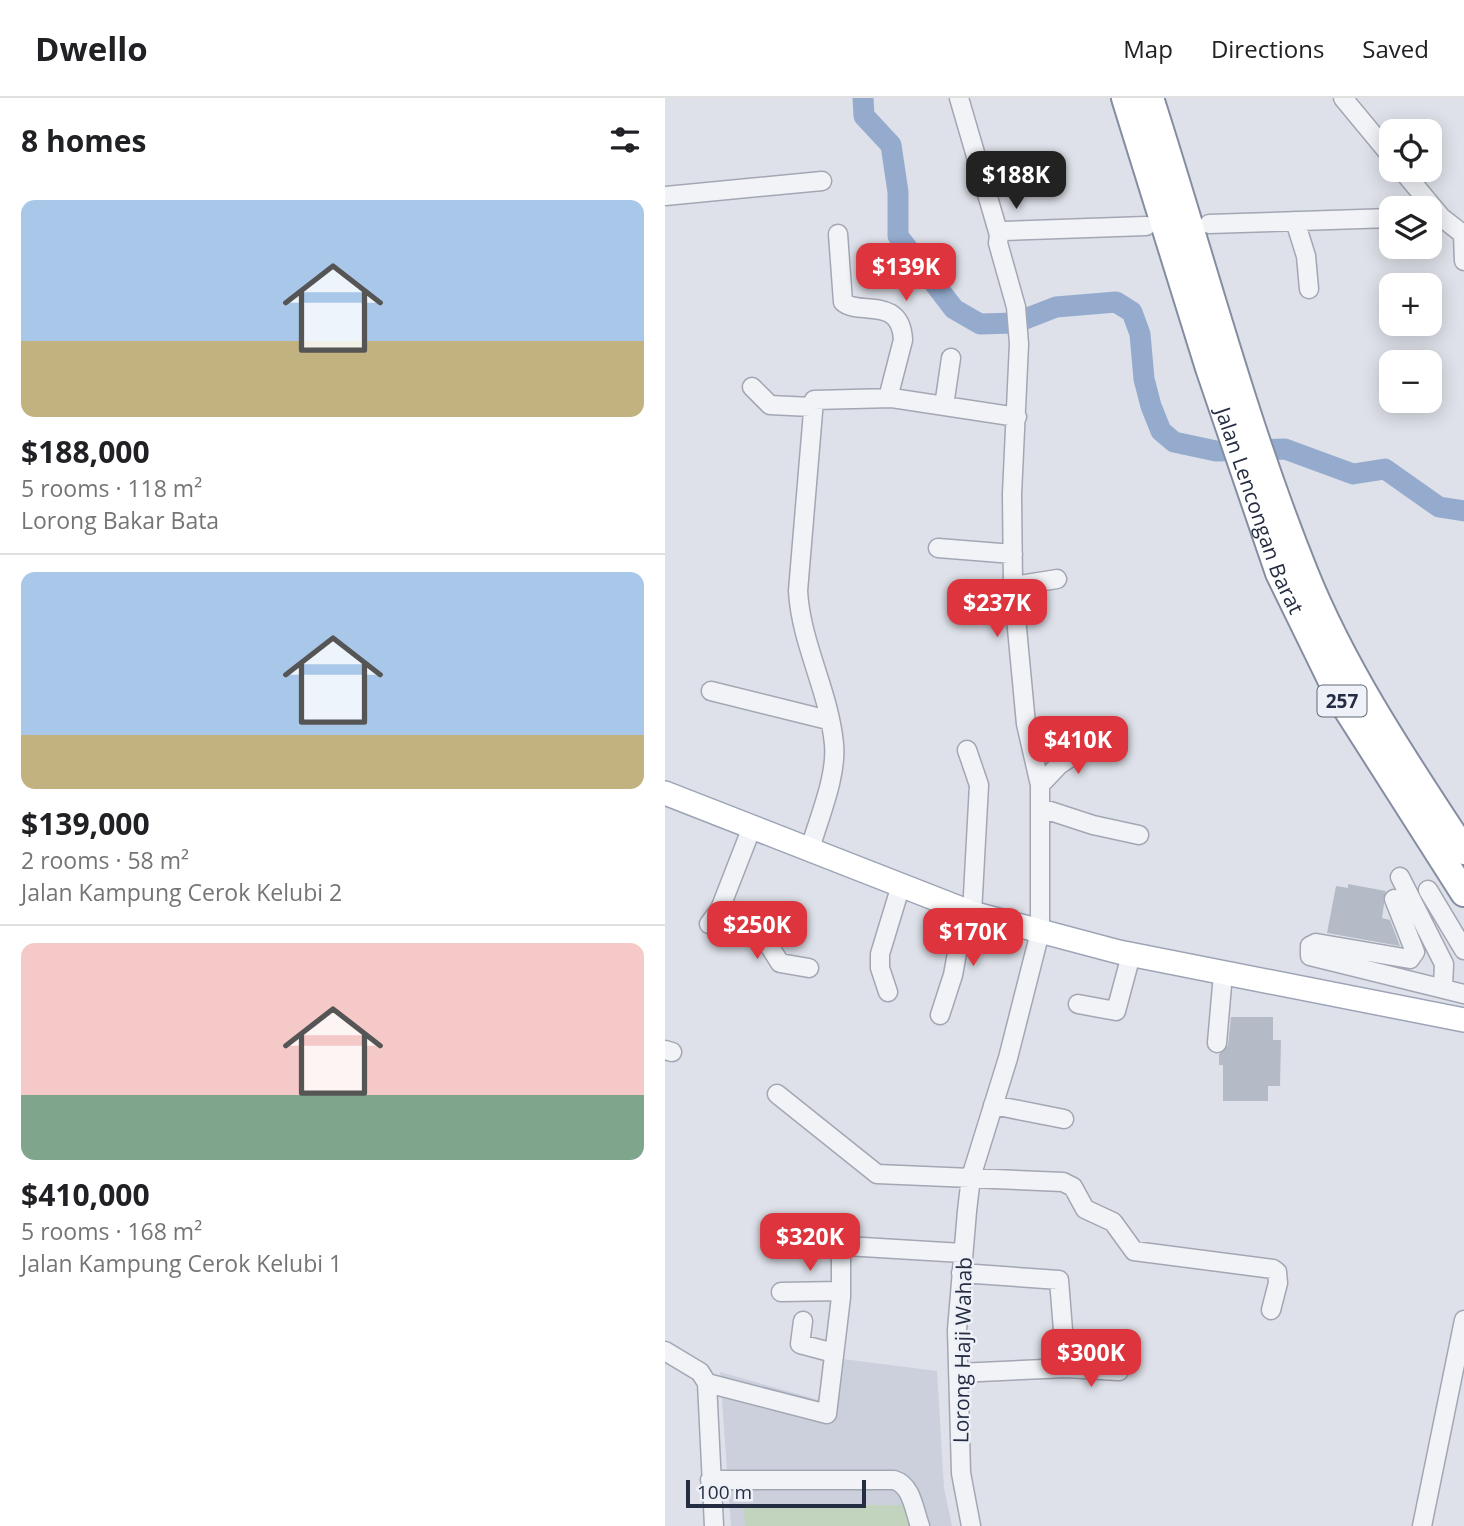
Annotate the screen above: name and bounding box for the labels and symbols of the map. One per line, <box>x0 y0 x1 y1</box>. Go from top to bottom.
pin: $188K <box>967 152 1065 211</box>
pin: $139K <box>857 244 955 303</box>
street label: Jalan Lencongan Barat <box>1209 401 1311 618</box>
pin: $237K <box>948 580 1046 639</box>
road number: 257 <box>1317 686 1367 716</box>
pin: $410K <box>1029 716 1127 776</box>
pin: $250K <box>708 902 806 961</box>
pin: $170K <box>924 908 1022 968</box>
pin: $320K <box>761 1214 859 1273</box>
street label: Lorong Haji Wahab <box>946 1257 978 1443</box>
pin: $300K <box>1042 1330 1140 1389</box>
scale bar <box>686 1477 866 1509</box>

